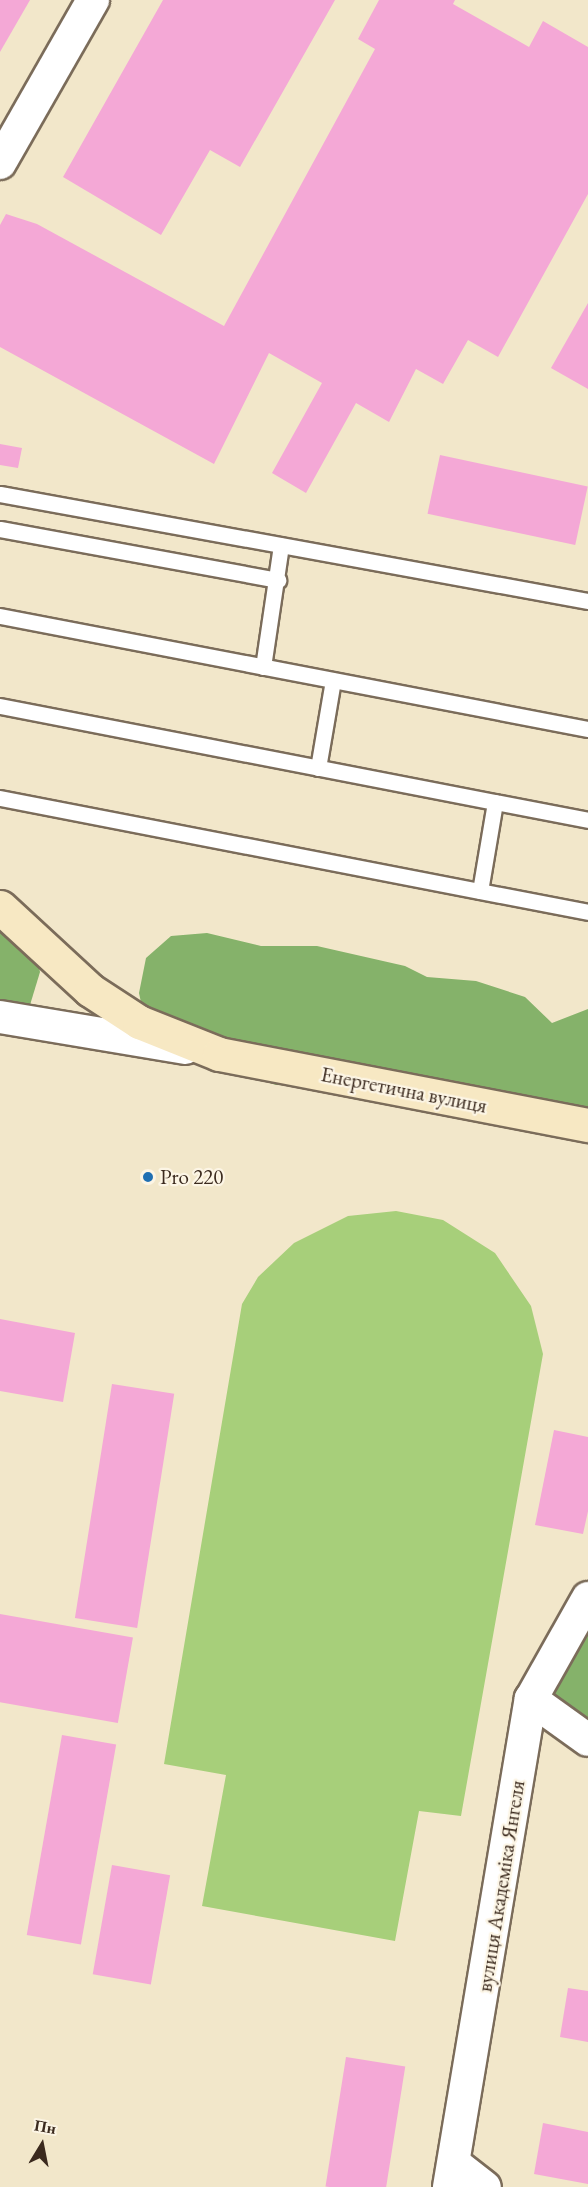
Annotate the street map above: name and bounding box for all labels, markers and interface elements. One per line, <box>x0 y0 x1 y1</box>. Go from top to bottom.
street label: Енергетична вулиця <box>319 1062 489 1118</box>
place label: Pro 220 <box>160 1164 223 1190</box>
marker: Pro 220 <box>141 1170 155 1184</box>
street label: вулиця Академіка Янгеля <box>472 1778 530 1994</box>
north arrow <box>12 2115 72 2175</box>
text: Пн <box>33 2115 58 2139</box>

